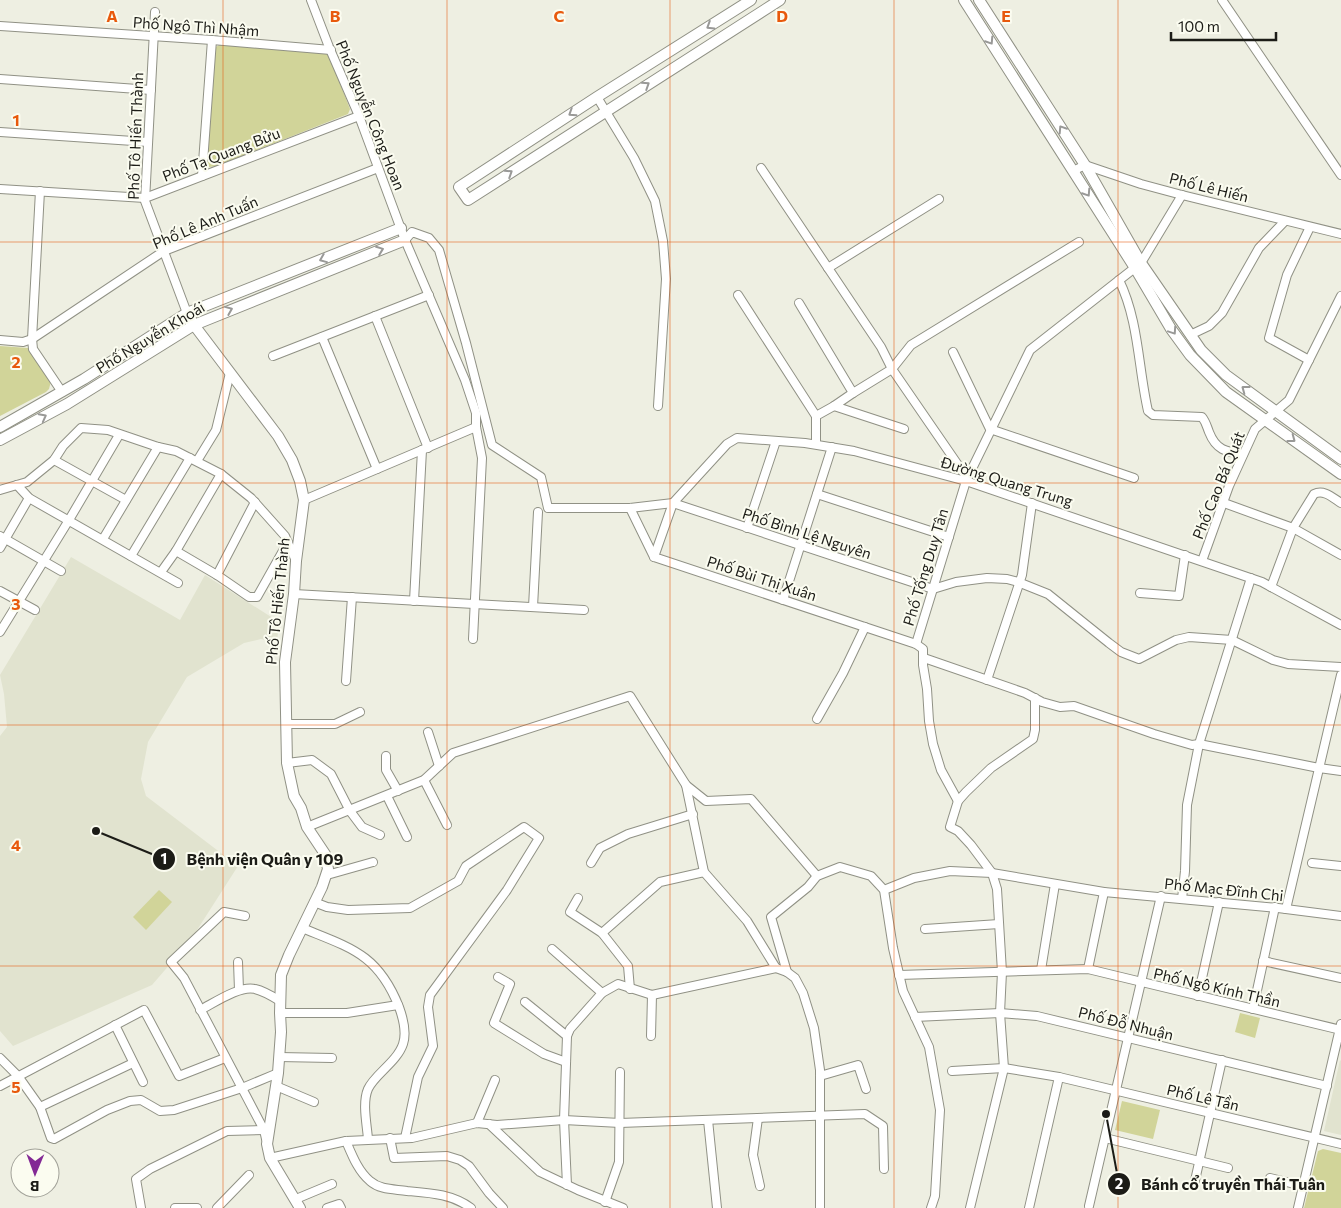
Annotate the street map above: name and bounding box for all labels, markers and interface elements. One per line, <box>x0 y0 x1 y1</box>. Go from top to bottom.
text: A <box>106 6 118 25</box>
text: B <box>330 6 341 25</box>
text: C <box>554 6 565 25</box>
text: D <box>776 6 788 25</box>
text: E <box>1001 6 1011 25</box>
scale bar <box>1171 10 1276 42</box>
street label: Phố Ngô Thì Nhậm <box>132 13 260 39</box>
text: 100 m <box>1178 17 1220 35</box>
one-way arrow <box>706 20 715 29</box>
one-way arrow <box>984 36 994 45</box>
street label: Phố Nguyễn Công Hoan <box>333 37 409 193</box>
street label: Phố Tô Hiến Thành <box>124 72 146 200</box>
one-way arrow <box>641 82 650 92</box>
one-way arrow <box>569 107 578 116</box>
text: 1 <box>12 110 20 129</box>
street label: Phố Tạ Quang Bửu <box>160 123 282 185</box>
one-way arrow <box>1059 126 1068 135</box>
street label: Phố Lê Hiến <box>1168 168 1250 206</box>
one-way arrow <box>504 170 513 180</box>
one-way arrow <box>1081 187 1090 196</box>
street label: Phố Lê Anh Tuấn <box>150 192 260 252</box>
one-way arrow <box>375 246 384 256</box>
one-way arrow <box>319 252 328 263</box>
street label: Phố Nguyễn Khoái <box>92 297 208 377</box>
one-way arrow <box>224 305 232 315</box>
one-way arrow <box>1167 325 1176 334</box>
text: 2 <box>11 352 21 371</box>
one-way arrow <box>1242 387 1251 395</box>
one-way arrow <box>37 413 46 423</box>
street label: Phố Cao Bá Quát <box>1188 428 1248 542</box>
one-way arrow <box>1286 433 1296 442</box>
street label: Đường Quang Trung <box>938 452 1075 510</box>
street label: Phố Bình Lệ Nguyên <box>740 504 874 562</box>
street label: Phố Tống Duy Tân <box>899 506 951 628</box>
street label: Phố Tô Hiến Thành <box>261 537 293 665</box>
street label: Phố Bùi Thị Xuân <box>705 552 819 604</box>
text: 3 <box>11 594 21 613</box>
text: 4 <box>11 835 21 854</box>
callout: Bệnh viện Quân y 109 <box>152 844 354 875</box>
text: 1 <box>161 849 167 867</box>
text: Bệnh viện Quân y 109 <box>187 849 344 869</box>
street label: Phố Mạc Đĩnh Chi <box>1163 874 1285 904</box>
street label: Phố Ngô Kính Thần <box>1152 964 1282 1010</box>
street label: Phố Đỗ Nhuận <box>1077 1002 1175 1044</box>
text: 5 <box>11 1077 21 1096</box>
street label: Phố Lê Tần <box>1165 1080 1241 1114</box>
north arrow <box>10 1148 60 1198</box>
callout: Bánh cổ truyền Thái Tuân <box>1106 1169 1335 1200</box>
text: 2 <box>1115 1174 1123 1192</box>
text: Bánh cổ truyền Thái Tuân <box>1141 1174 1325 1193</box>
text: B <box>30 1178 40 1195</box>

